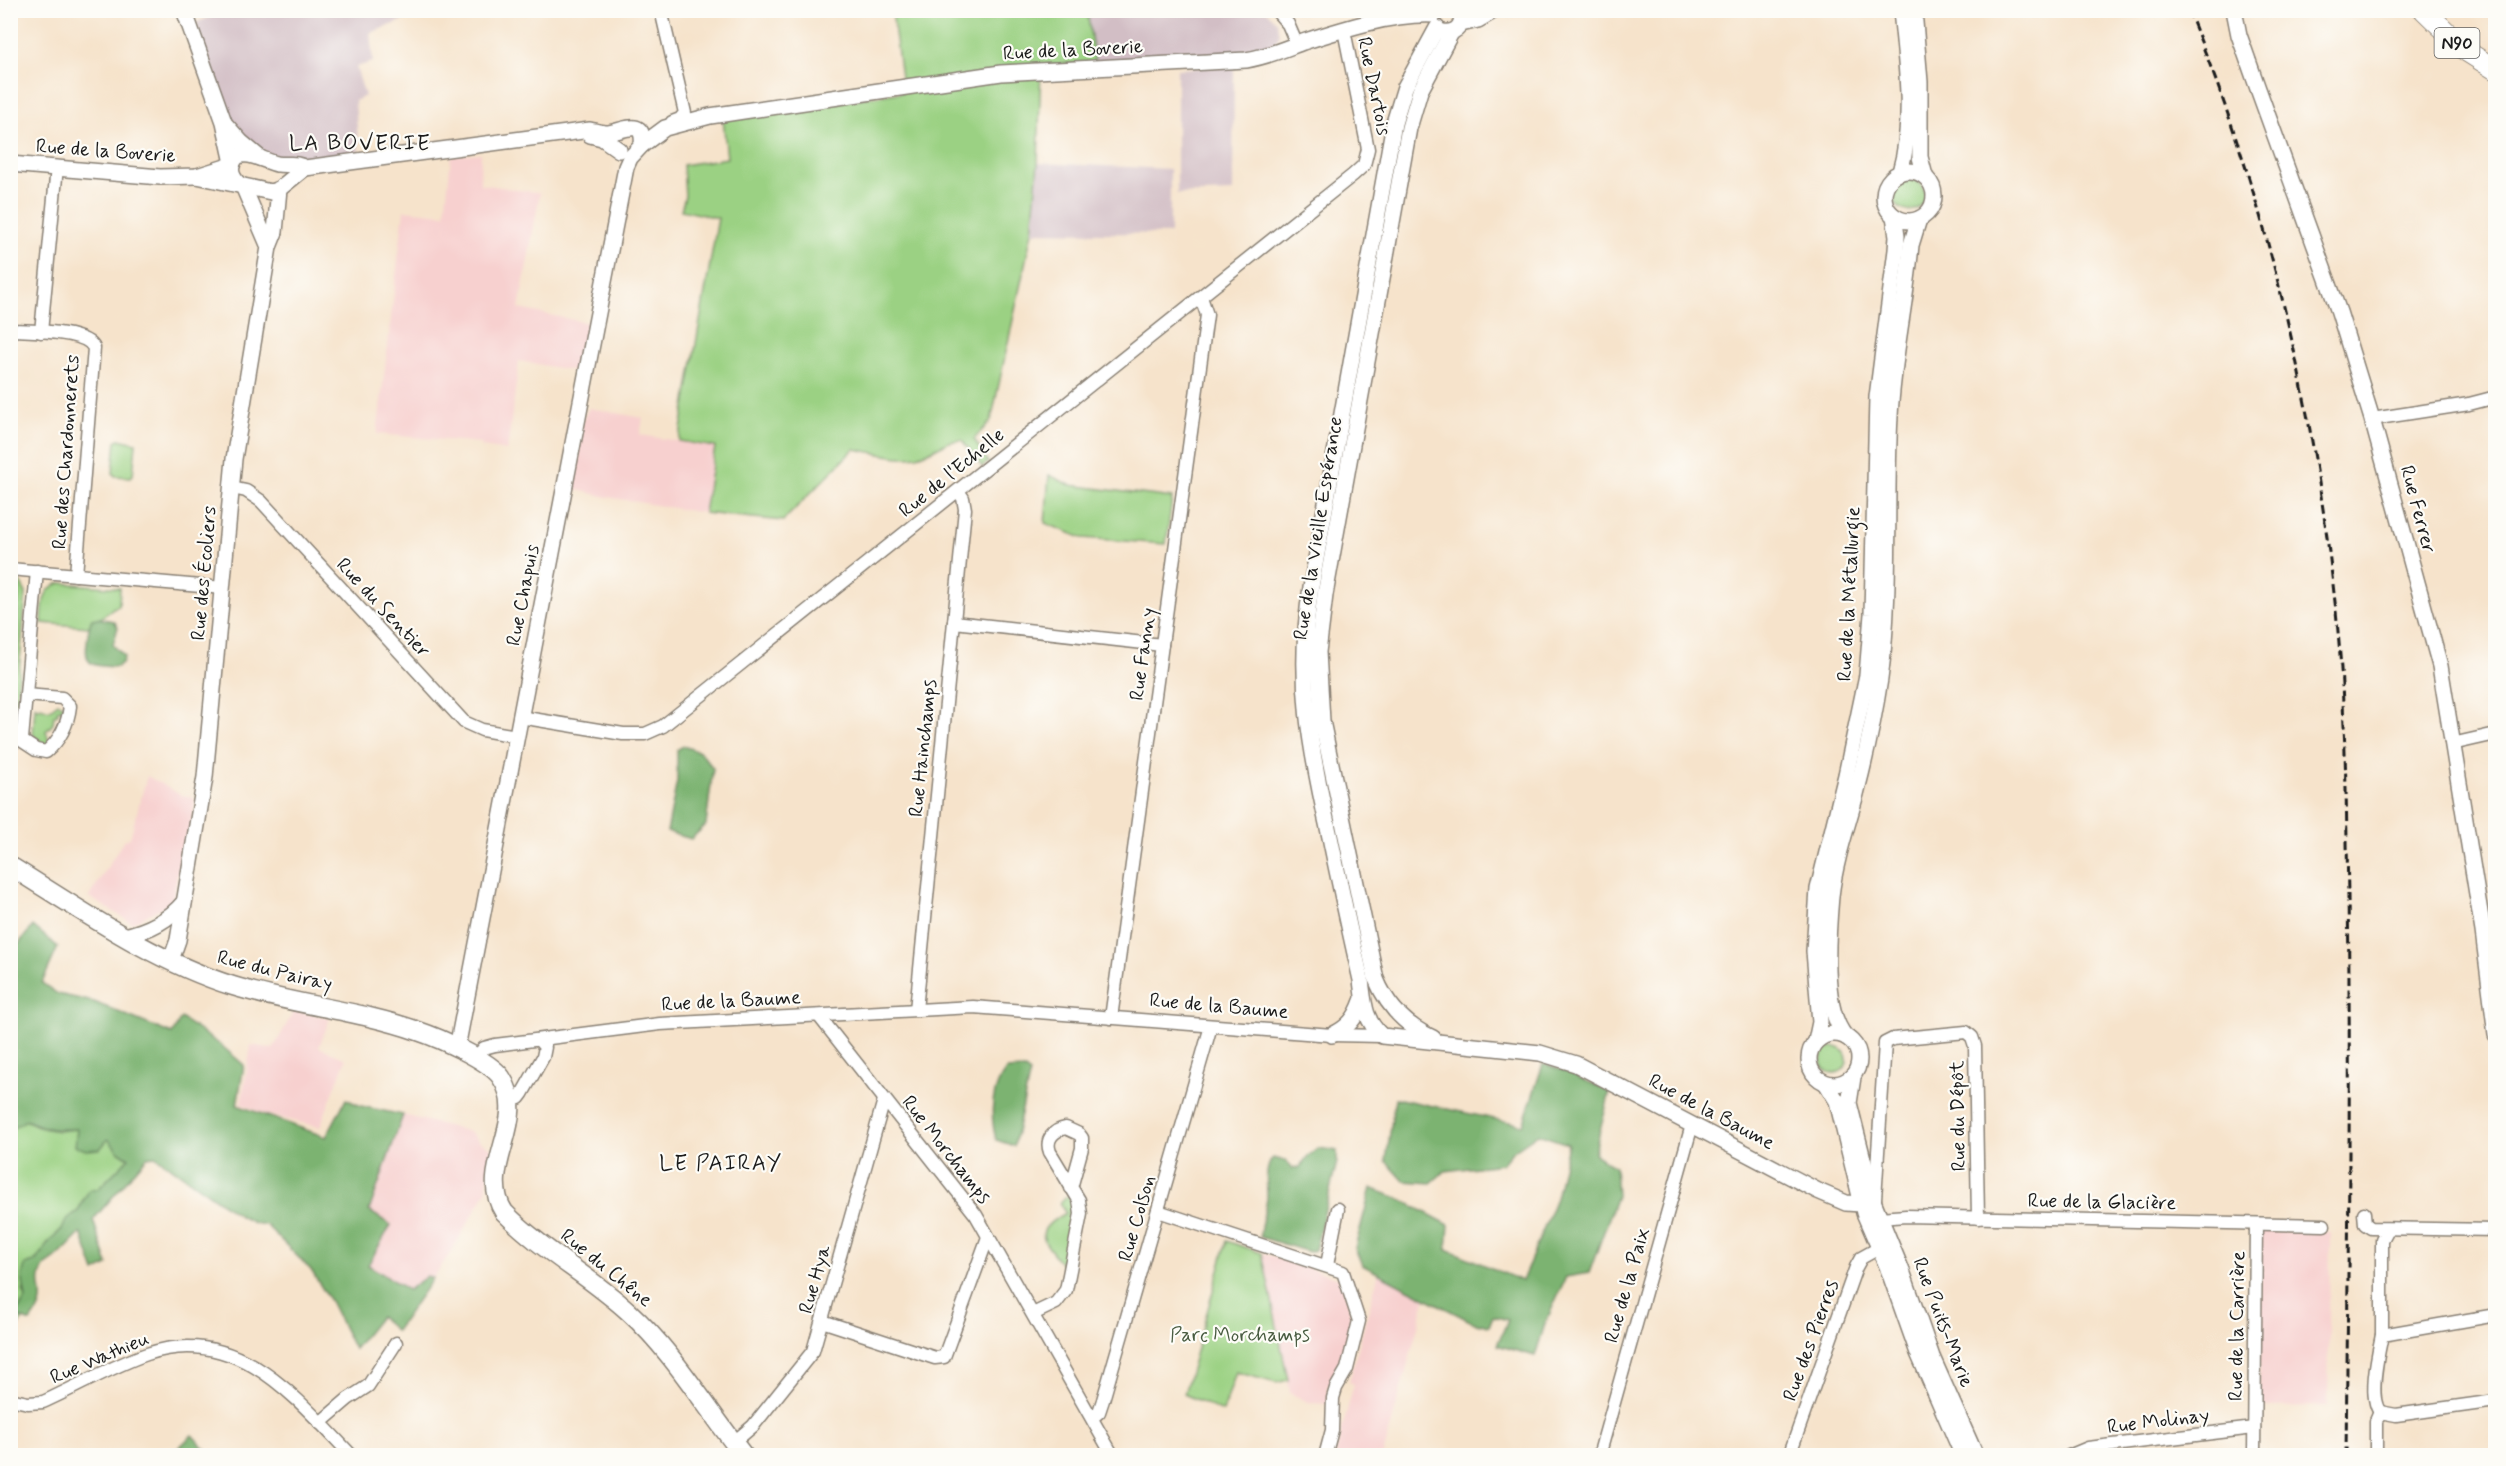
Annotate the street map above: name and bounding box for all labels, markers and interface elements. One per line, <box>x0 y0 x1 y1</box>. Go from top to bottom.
road number: N90 <box>2434 28 2480 58</box>
street label: Rue de la Boverie <box>1002 33 1144 68</box>
street label: Rue Dartois <box>1350 35 1397 138</box>
district label: LA BOVERIE <box>289 130 431 158</box>
street label: Rue de la Boverie <box>35 133 177 170</box>
street label: Rue des Chardonnerets <box>46 354 87 550</box>
street label: Rue de la Vieille Espérance <box>1287 415 1349 642</box>
street label: Rue de l'Echelle <box>893 422 1011 524</box>
street label: Rue Ferrer <box>2393 463 2442 556</box>
street label: Rue des Écoliers <box>185 505 224 642</box>
street label: Rue de la Métallurgie <box>1831 506 1870 682</box>
street label: Rue Chapuis <box>500 542 547 648</box>
street label: Rue du Sentier <box>330 552 436 664</box>
street label: Rue Fanny <box>1124 606 1163 702</box>
street label: Rue Hainchamps <box>903 678 944 818</box>
street label: Rue du Pairay <box>214 944 335 999</box>
street label: Rue de la Baume <box>661 984 802 1019</box>
street label: Rue de la Baume <box>1148 987 1290 1026</box>
street label: Rue du Dépôt <box>1944 1060 1973 1172</box>
street label: Rue de la Baume <box>1643 1068 1779 1157</box>
street label: Rue Morchamps <box>895 1090 997 1210</box>
district label: LE PAIRAY <box>659 1150 783 1178</box>
street label: Rue Colson <box>1112 1172 1163 1265</box>
street label: Rue de la Glacière <box>2027 1188 2177 1217</box>
street label: Rue du Chêne <box>554 1223 658 1314</box>
street label: Rue de la Paix <box>1598 1224 1657 1346</box>
street label: Rue Hya <box>793 1241 838 1317</box>
street label: Rue de la Carrière <box>2223 1251 2252 1401</box>
street label: Rue Puits-Marie <box>1905 1254 1980 1391</box>
street label: Rue des Pierres <box>1777 1276 1846 1405</box>
park label: Parc Morchamps <box>1170 1322 1310 1349</box>
street label: Rue Wathieu <box>46 1325 153 1391</box>
street label: Rue Molinay <box>2106 1402 2211 1441</box>

